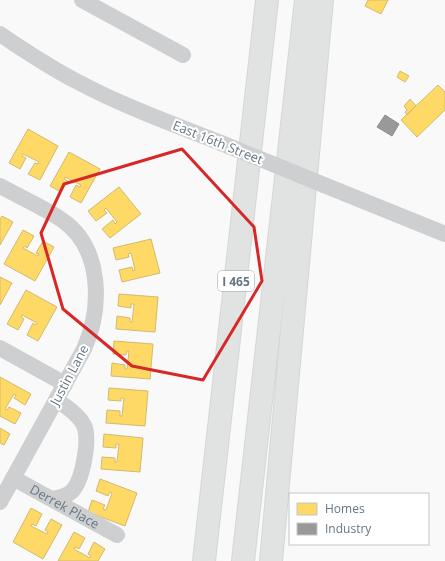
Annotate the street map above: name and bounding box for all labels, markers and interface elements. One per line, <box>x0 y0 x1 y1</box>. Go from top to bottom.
street label: East 16th Street <box>170 116 266 168</box>
road number: I 465 <box>218 271 254 291</box>
street label: Justin Lane <box>45 342 92 410</box>
street label: Derrek Place <box>27 480 103 533</box>
legend <box>289 493 429 545</box>
text: Homes <box>325 500 365 517</box>
text: Industry <box>325 520 372 537</box>

